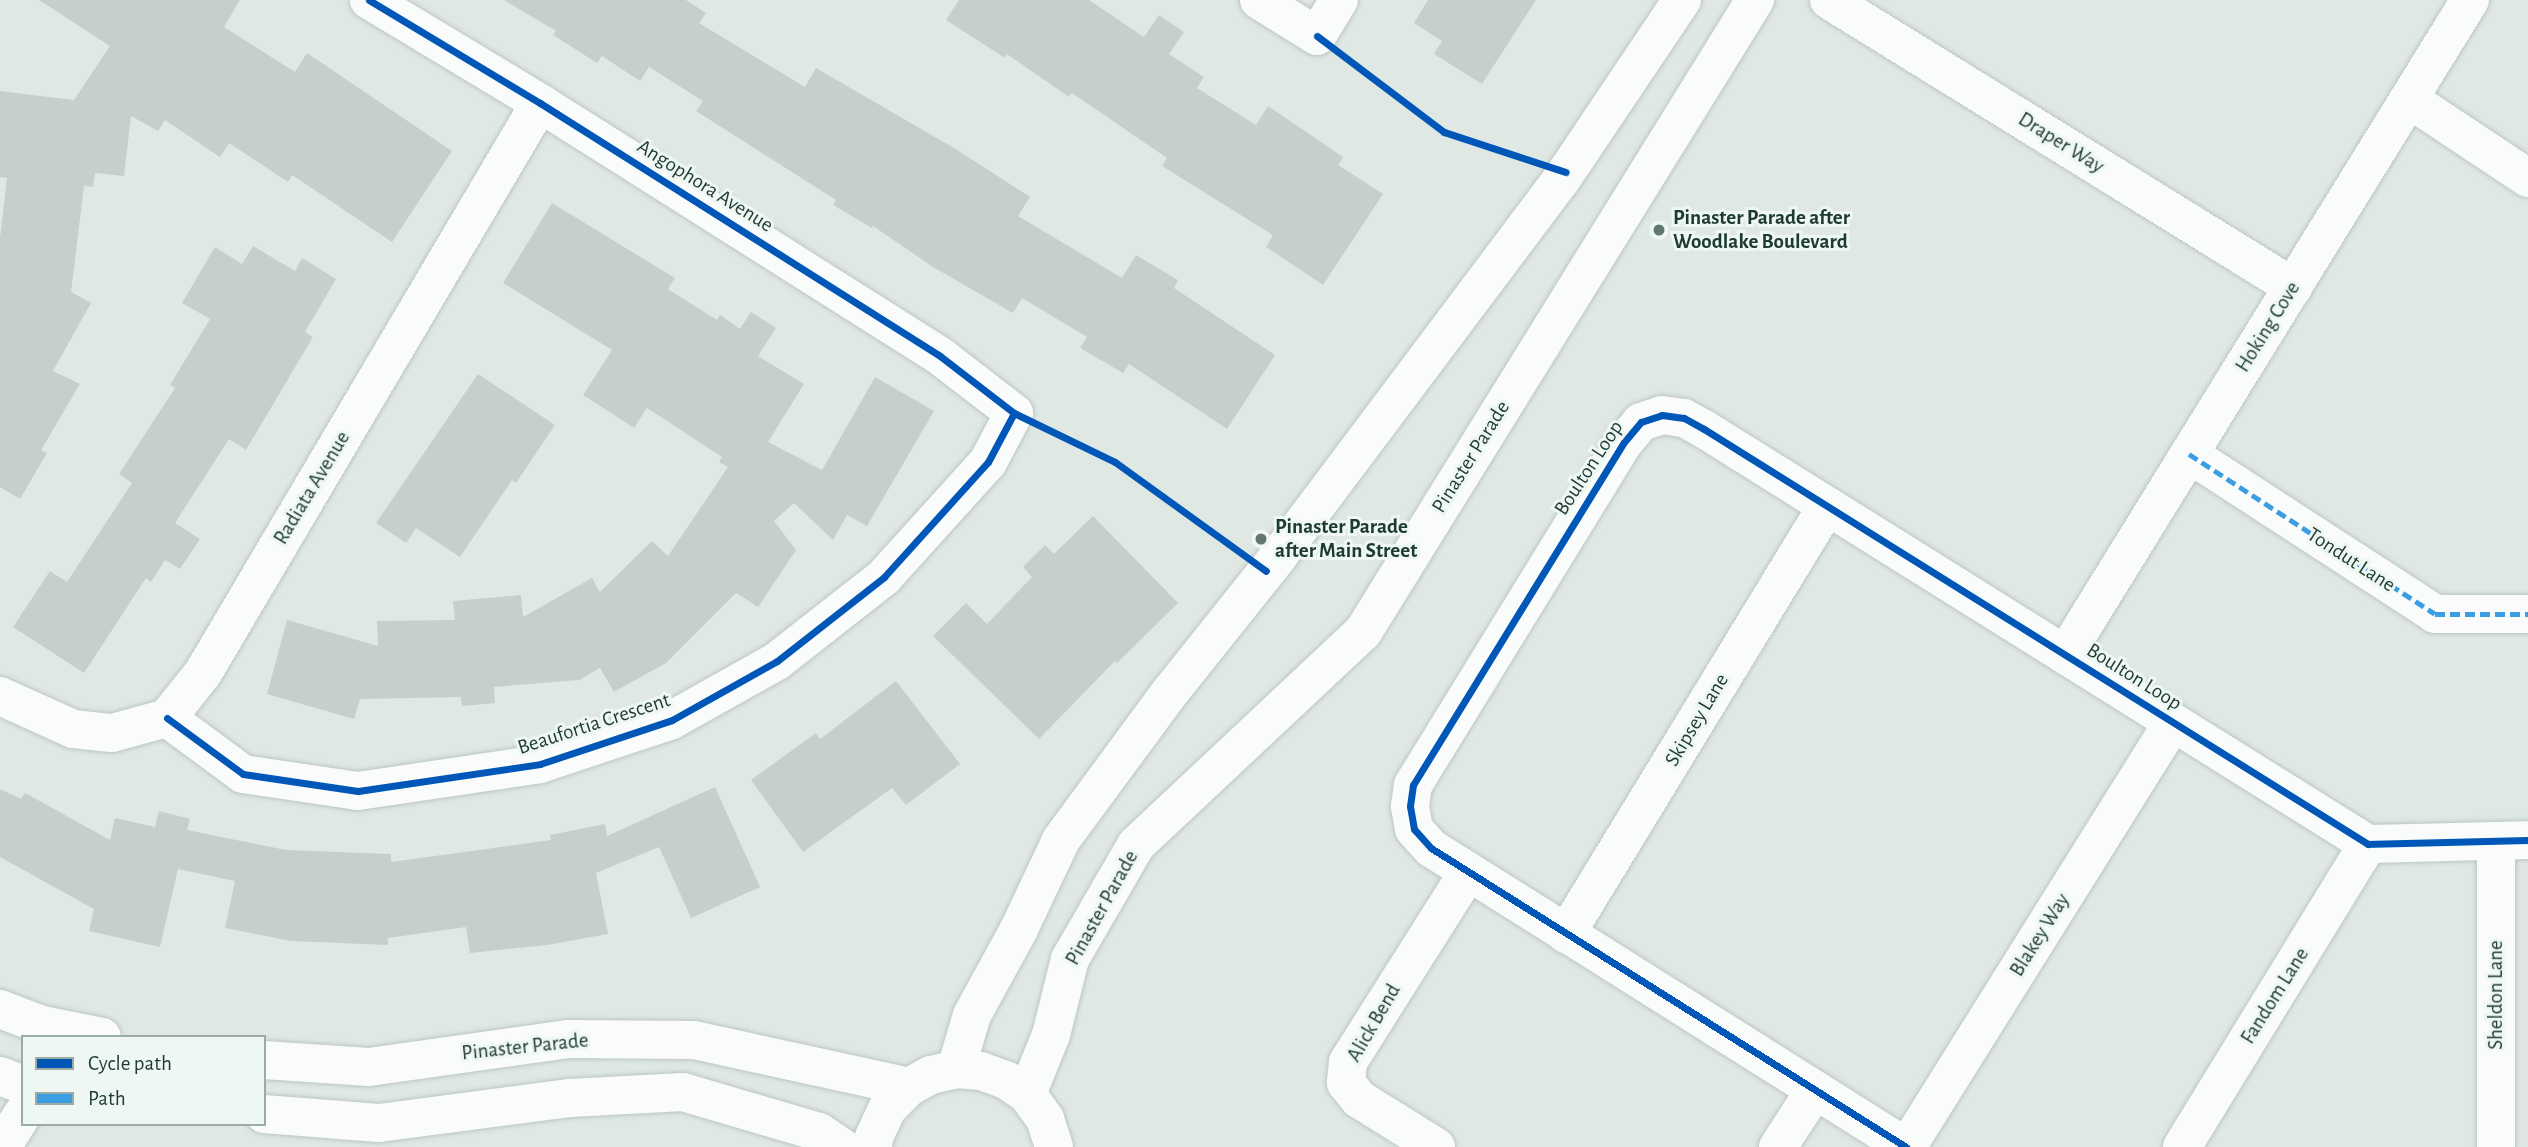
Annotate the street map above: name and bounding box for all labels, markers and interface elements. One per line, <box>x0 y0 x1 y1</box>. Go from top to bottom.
street label: Draper Way <box>2013 107 2109 179</box>
street label: Angophora Avenue <box>632 134 778 238</box>
place label: Pinaster Parade after Woodlake Boulevard <box>1673 205 1850 255</box>
marker: Pinaster Parade after Woodlake Boulevard <box>1651 222 1667 238</box>
street label: Hoking Cove <box>2230 277 2306 377</box>
street label: Pinaster Parade <box>1427 396 1515 518</box>
street label: Boulton Loop <box>1549 416 1629 520</box>
street label: Radiata Avenue <box>268 427 356 549</box>
place label: Pinaster Parade after Main Street <box>1275 514 1417 564</box>
street label: Tondut Lane <box>2302 522 2400 598</box>
marker: Pinaster Parade after Main Street <box>1253 531 1269 547</box>
street label: Boulton Loop <box>2082 638 2186 716</box>
street label: Skipsey Lane <box>1660 669 1734 771</box>
street label: Beaufortia Crescent <box>515 687 673 761</box>
street label: Pinaster Parade <box>1060 846 1144 970</box>
street label: Blakey Way <box>2005 889 2075 981</box>
street label: Sheldon Lane <box>2483 940 2509 1050</box>
street label: Fandom Lane <box>2235 943 2315 1049</box>
street label: Alick Bend <box>1342 979 1406 1067</box>
street label: Pinaster Parade <box>460 1028 590 1066</box>
legend <box>21 1035 266 1126</box>
text: Cycle path <box>88 1053 172 1074</box>
text: Path <box>88 1088 126 1109</box>

